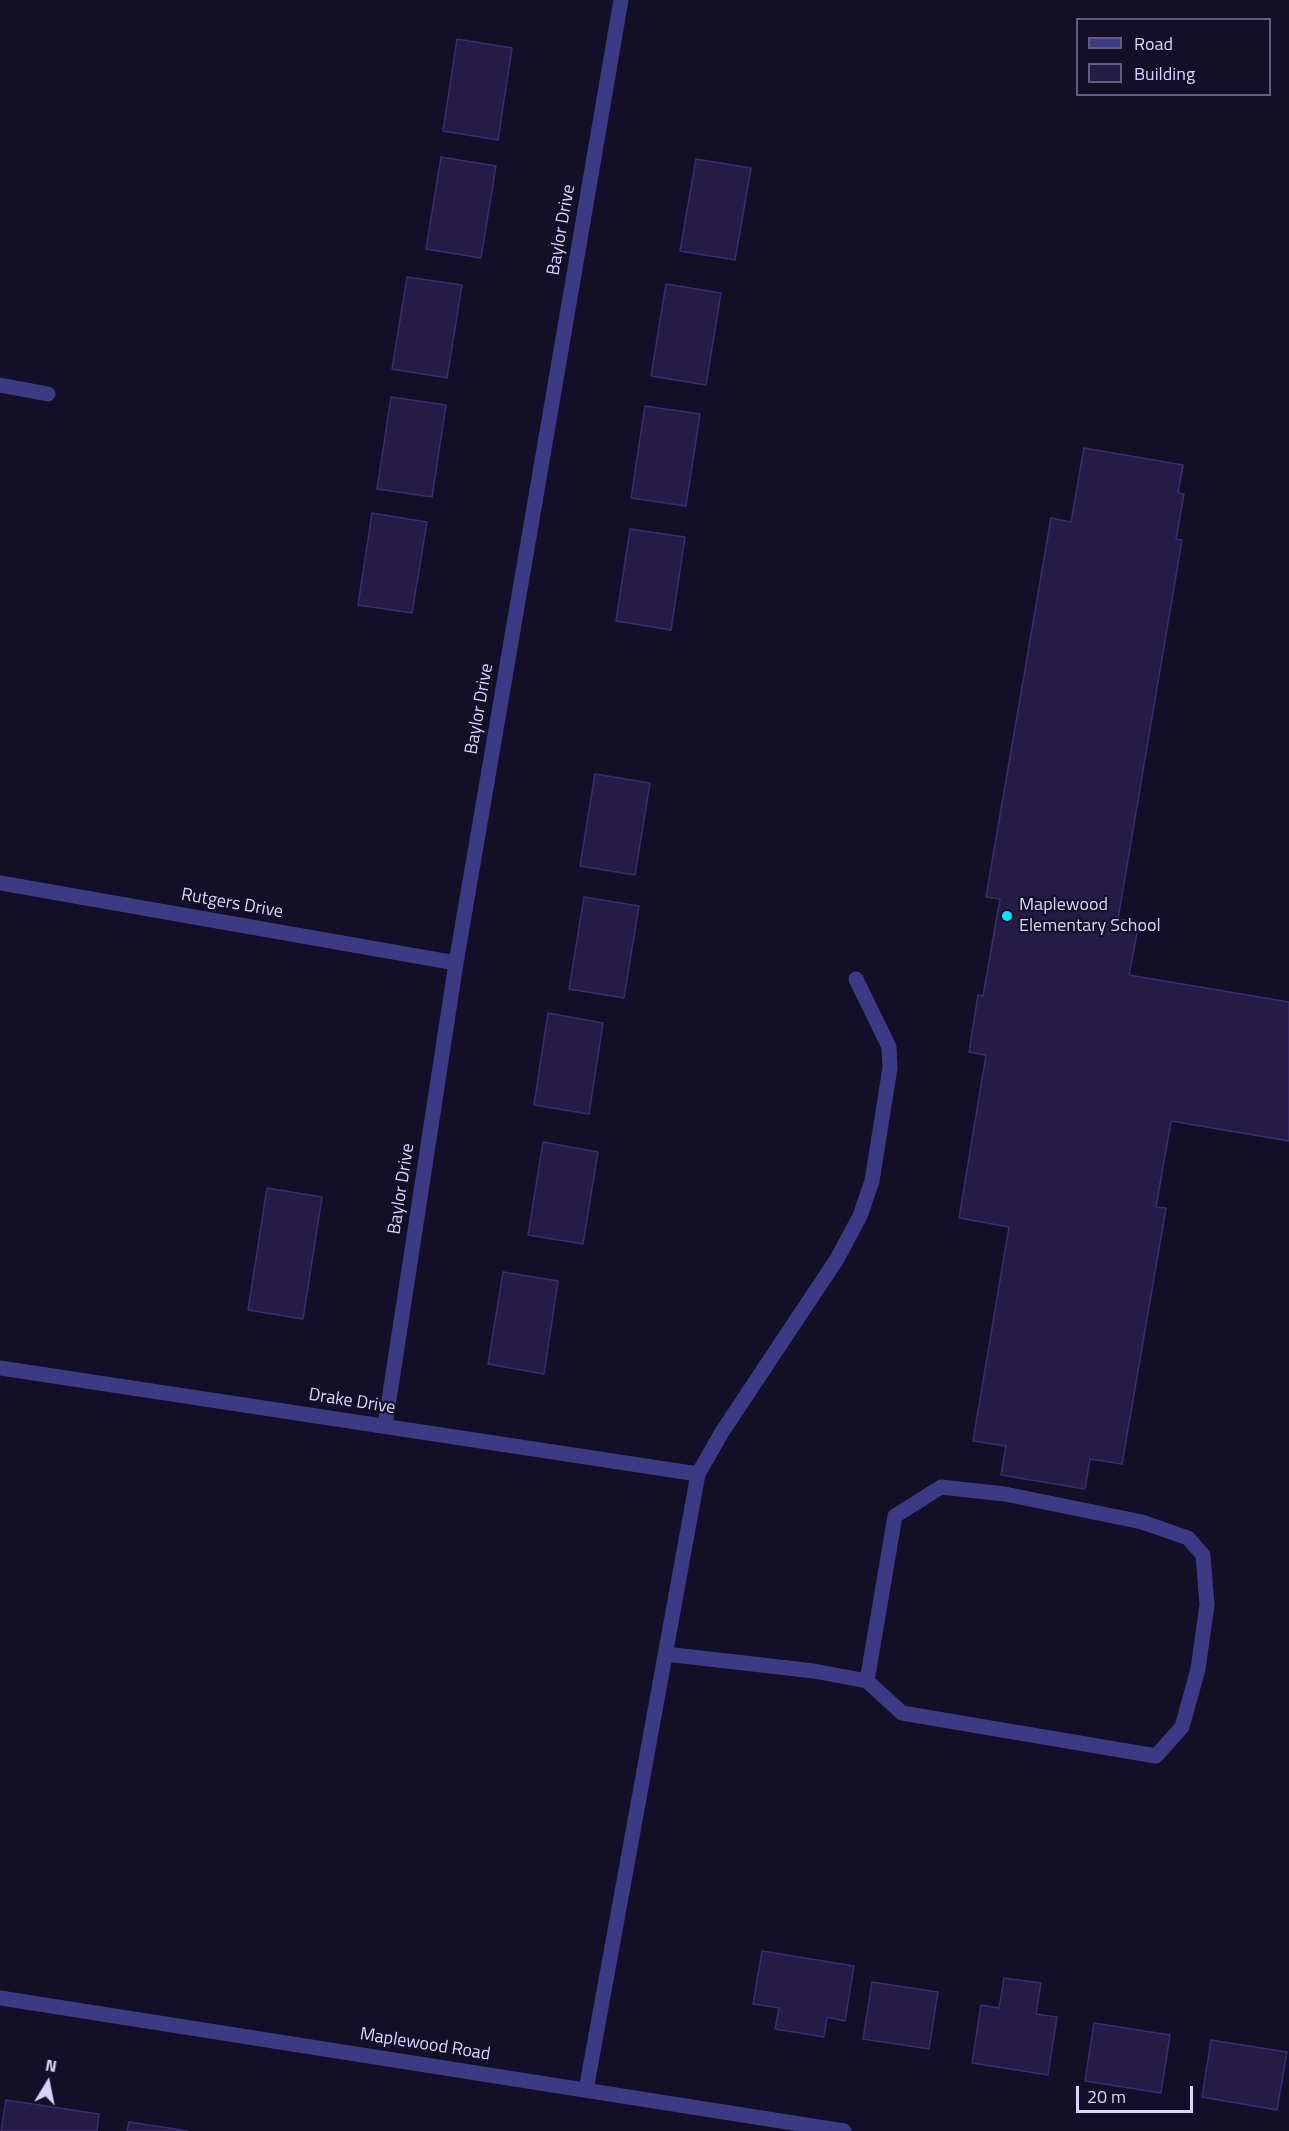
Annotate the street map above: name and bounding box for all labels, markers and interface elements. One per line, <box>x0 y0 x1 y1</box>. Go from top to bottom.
legend <box>1076 18 1271 96</box>
text: Road <box>1134 30 1173 57</box>
text: Building <box>1134 60 1195 87</box>
street label: Baylor Drive <box>543 183 581 277</box>
street label: Baylor Drive <box>461 662 499 756</box>
street label: Rutgers Drive <box>179 884 285 924</box>
place label: Maplewood Elementary School <box>1019 895 1161 938</box>
marker: Maplewood Elementary School <box>1000 909 1014 923</box>
street label: Baylor Drive <box>384 1142 420 1236</box>
street label: Drake Drive <box>307 1384 397 1420</box>
street label: Maplewood Road <box>358 2024 492 2066</box>
text: N <box>44 2052 59 2078</box>
north arrow <box>18 2053 78 2113</box>
scale bar <box>1079 2074 1196 2112</box>
text: 20 m <box>1087 2083 1126 2110</box>

